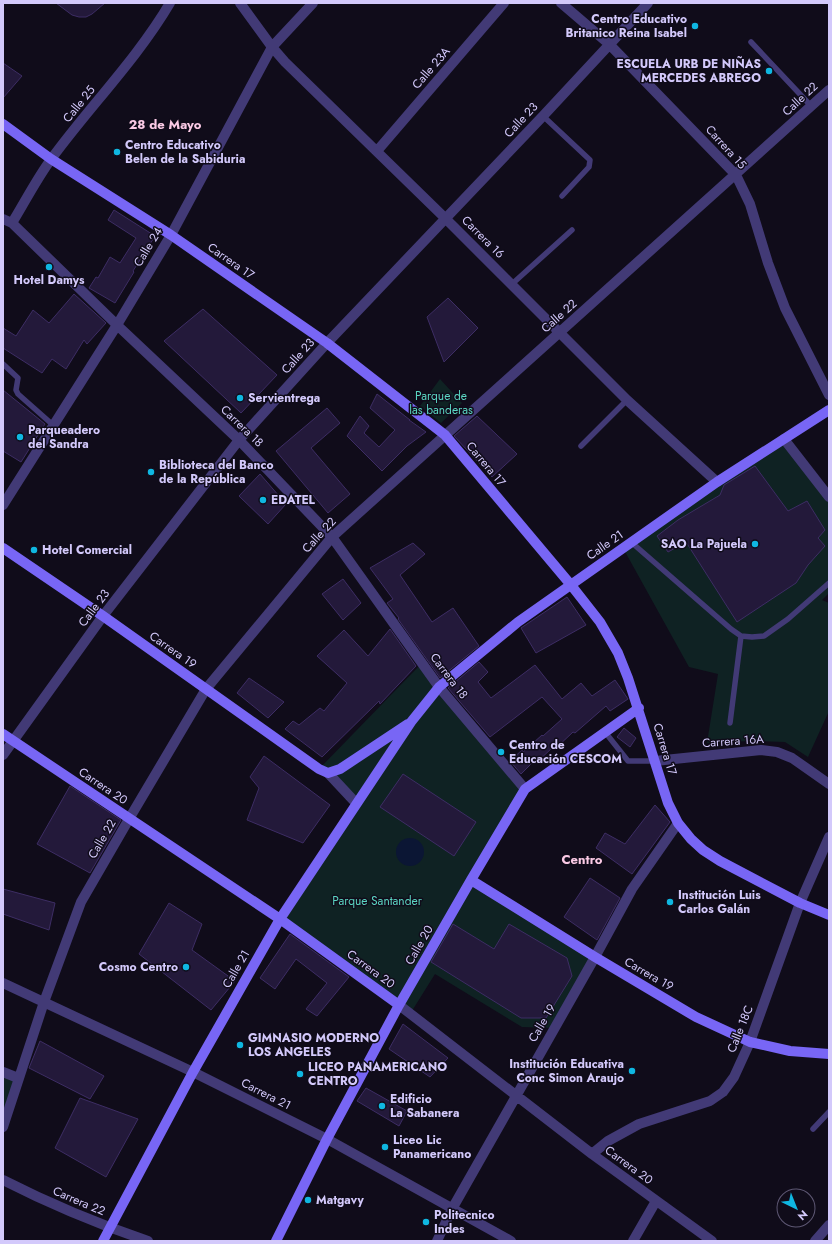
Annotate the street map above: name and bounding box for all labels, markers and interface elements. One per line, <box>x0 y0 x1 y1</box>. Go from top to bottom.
place label: Centro Educativo Britanico Reina Isabel <box>565 10 687 42</box>
marker: Centro Educativo Britanico Reina Isabel <box>690 21 700 31</box>
street label: Calle 23A <box>408 43 454 93</box>
place label: ESCUELA URB DE NIÑAS MERCEDES ABREGO <box>616 55 761 87</box>
marker: ESCUELA URB DE NIÑAS MERCEDES ABREGO <box>764 66 774 76</box>
street label: Calle 22 <box>778 78 822 120</box>
street label: Calle 25 <box>59 81 100 126</box>
street label: Calle 23 <box>500 98 542 142</box>
district label: 28 de Mayo <box>129 115 202 134</box>
street label: Carrera 15 <box>701 121 751 173</box>
place label: Centro Educativo Belen de la Sabiduria <box>125 136 245 168</box>
marker: Centro Educativo Belen de la Sabiduria <box>112 147 122 157</box>
street label: Carrera 16 <box>458 212 509 263</box>
street label: Calle 24 <box>129 224 167 270</box>
street label: Carrera 17 <box>204 238 259 284</box>
marker: Hotel Damys <box>44 262 54 272</box>
place label: Hotel Damys <box>14 271 85 289</box>
street label: Calle 22 <box>537 295 581 337</box>
street label: Calle 23 <box>277 334 319 378</box>
park label: Parque de las banderas <box>409 387 473 419</box>
place label: Servientrega <box>248 389 320 407</box>
marker: Servientrega <box>235 393 245 403</box>
street label: Carrera 18 <box>216 401 268 451</box>
place label: Parqueadero del Sandra <box>28 421 100 453</box>
marker: Parqueadero del Sandra <box>15 432 25 442</box>
street label: Carrera 17 <box>462 438 511 491</box>
place label: Biblioteca del Banco de la República <box>159 456 273 488</box>
marker: Biblioteca del Banco de la República <box>146 467 156 477</box>
place label: EDATEL <box>271 491 316 509</box>
marker: EDATEL <box>258 495 268 505</box>
street label: Calle 22 <box>298 513 340 557</box>
street label: Calle 21 <box>583 526 627 564</box>
place label: SAO La Pajuela <box>661 535 747 553</box>
marker: SAO La Pajuela <box>750 539 760 549</box>
place label: Hotel Comercial <box>42 541 132 559</box>
marker: Hotel Comercial <box>29 545 39 555</box>
street label: Calle 23 <box>74 585 114 630</box>
street label: Carrera 19 <box>146 627 200 673</box>
street label: Carrera 18 <box>426 649 472 703</box>
street label: Carrera 17 <box>649 721 682 778</box>
street label: Carrera 16A <box>701 730 765 752</box>
place label: Centro de Educación CESCOM <box>509 736 622 768</box>
marker: Centro de Educación CESCOM <box>496 747 506 757</box>
street label: Carrera 20 <box>75 763 131 809</box>
street label: Calle 22 <box>83 816 121 862</box>
district label: Centro <box>562 850 603 869</box>
place label: Institución Luis Carlos Galán <box>678 886 761 918</box>
park label: Parque Santander <box>332 892 423 910</box>
marker: Institución Luis Carlos Galán <box>665 897 675 907</box>
street label: Calle 20 <box>400 922 438 968</box>
street label: Carrera 20 <box>343 945 399 993</box>
street label: Calle 21 <box>218 947 254 991</box>
street label: Carrera 19 <box>621 953 677 995</box>
place label: Cosmo Centro <box>99 958 178 976</box>
marker: Cosmo Centro <box>181 962 191 972</box>
street label: Calle 19 <box>524 1000 560 1046</box>
street label: Calle 18C <box>722 1003 758 1055</box>
place label: GIMNASIO MODERNO LOS ANGELES <box>248 1029 379 1061</box>
marker: GIMNASIO MODERNO LOS ANGELES <box>235 1040 245 1050</box>
place label: Institución Educativa Conc Simon Araujo <box>509 1055 624 1087</box>
place label: LICEO PANAMERICANO CENTRO <box>308 1058 447 1090</box>
marker: Institución Educativa Conc Simon Araujo <box>627 1066 637 1076</box>
marker: LICEO PANAMERICANO CENTRO <box>295 1069 305 1079</box>
street label: Carrera 21 <box>238 1074 294 1114</box>
place label: Edificio La Sabanera <box>390 1090 459 1122</box>
marker: Edificio La Sabanera <box>377 1101 387 1111</box>
place label: Liceo Lic Panamericano <box>393 1131 471 1163</box>
street label: Carrera 20 <box>601 1141 657 1189</box>
marker: Liceo Lic Panamericano <box>380 1142 390 1152</box>
street label: Carrera 22 <box>50 1182 108 1220</box>
north arrow <box>776 1188 816 1228</box>
place label: Matgavy <box>316 1191 364 1209</box>
marker: Matgavy <box>303 1195 313 1205</box>
place label: Politecnico Indes <box>434 1206 495 1238</box>
text: N <box>794 1206 811 1224</box>
marker: Politecnico Indes <box>421 1217 431 1227</box>

